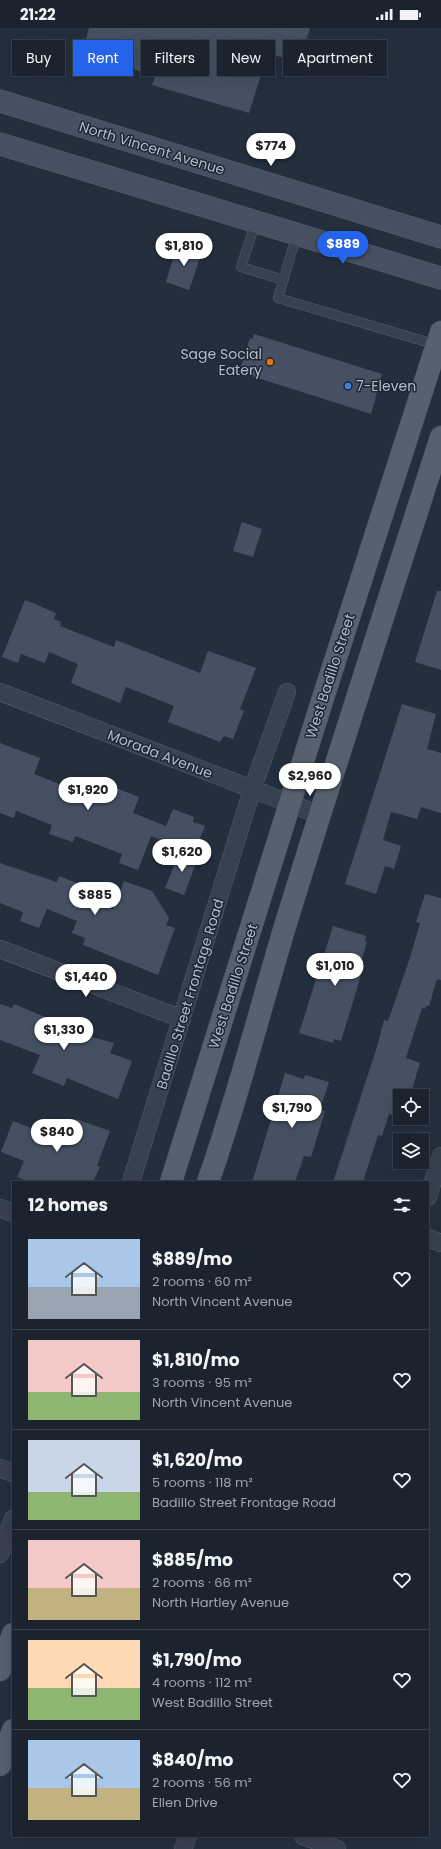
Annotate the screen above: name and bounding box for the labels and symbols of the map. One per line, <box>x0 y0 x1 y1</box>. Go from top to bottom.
street label: North Vincent Avenue <box>77 116 228 180</box>
pin: $774 <box>247 133 295 167</box>
pin: $889 <box>319 231 367 265</box>
pin: $1,810 <box>151 233 217 267</box>
place label: Sage Social Eatery <box>180 344 262 380</box>
marker: Sage Social Eatery <box>265 357 275 367</box>
place label: 7-Eleven <box>356 376 416 396</box>
marker: 7-Eleven <box>343 381 353 391</box>
street label: West Badillo Street <box>300 611 360 741</box>
street label: Morada Avenue <box>105 725 216 783</box>
pin: $2,960 <box>277 763 343 797</box>
pin: $1,920 <box>55 777 121 811</box>
pin: $1,620 <box>149 839 215 873</box>
pin: $885 <box>71 882 119 916</box>
street label: Badillo Street Frontage Road <box>151 896 229 1092</box>
street label: West Badillo Street <box>203 921 263 1051</box>
pin: $1,010 <box>302 953 368 987</box>
pin: $1,440 <box>53 964 119 998</box>
pin: $1,330 <box>31 1017 97 1051</box>
pin: $1,790 <box>259 1095 325 1129</box>
pin: $840 <box>33 1119 81 1153</box>

